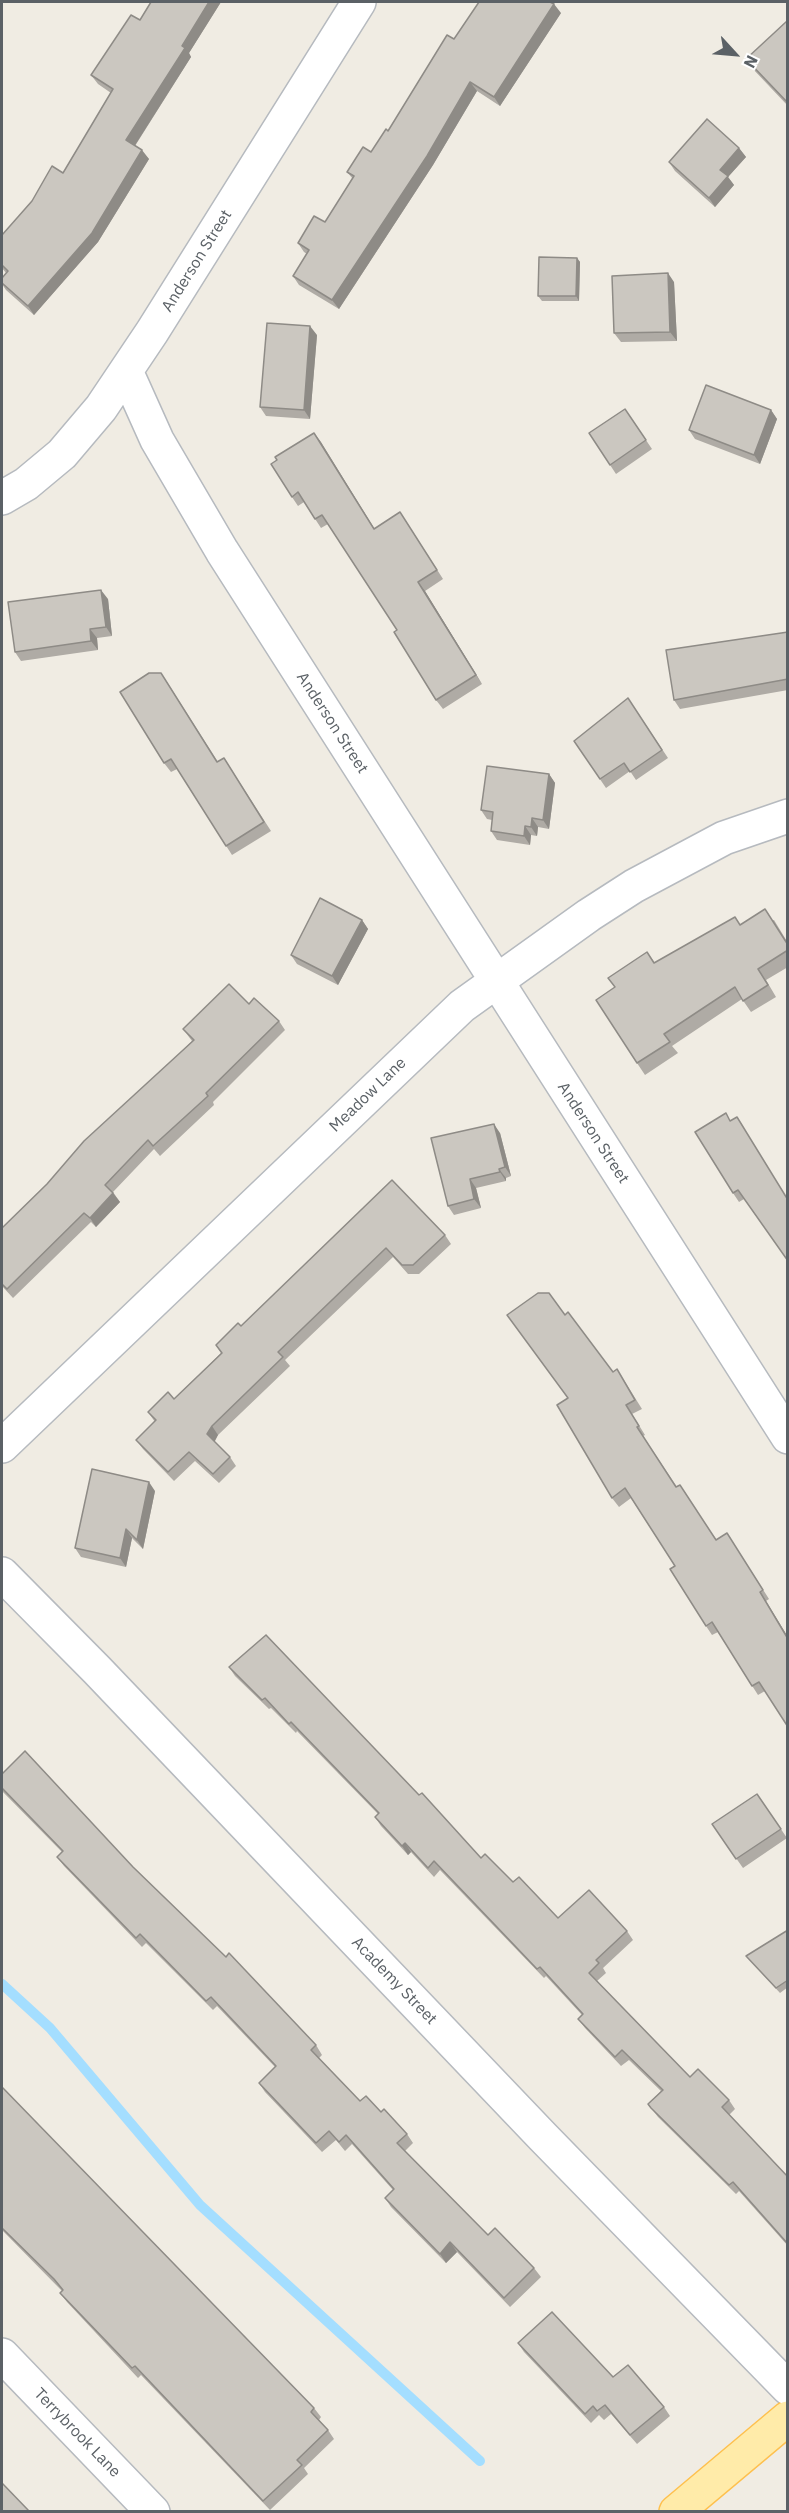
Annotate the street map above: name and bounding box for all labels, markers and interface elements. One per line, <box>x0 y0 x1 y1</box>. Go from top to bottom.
north arrow <box>705 24 765 84</box>
text: N <box>740 52 763 71</box>
street label: Anderson Street <box>158 206 236 316</box>
street label: Anderson Street <box>292 669 372 777</box>
street label: Meadow Lane <box>326 1054 410 1136</box>
street label: Anderson Street <box>553 1079 633 1187</box>
street label: Academy Street <box>347 1933 441 2029</box>
street label: Terrybrook Lane <box>30 2384 124 2482</box>

